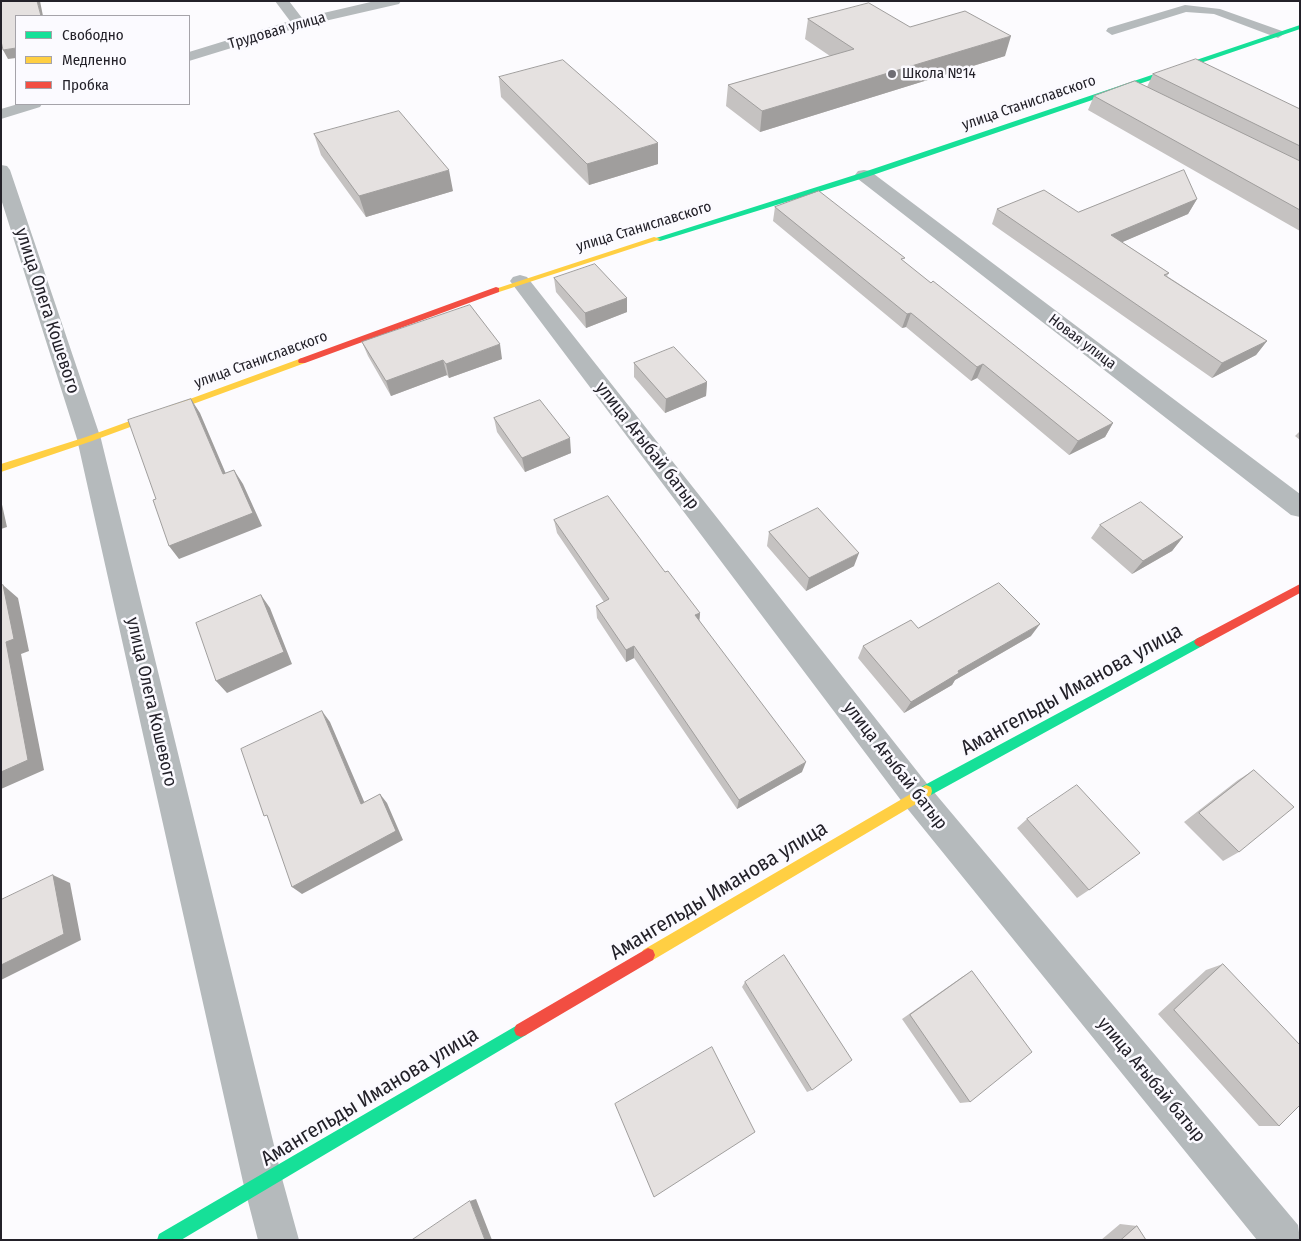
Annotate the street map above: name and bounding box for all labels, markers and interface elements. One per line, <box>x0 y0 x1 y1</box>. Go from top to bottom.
street label: Трудовая улица <box>226 9 328 53</box>
legend <box>15 15 190 105</box>
text: Свободно <box>62 26 124 44</box>
text: Медленно <box>62 51 127 69</box>
place label: Школа №14 <box>902 65 976 83</box>
marker: Школа №14 <box>886 68 898 80</box>
street label: улица Станиславского <box>960 72 1098 134</box>
text: Пробка <box>62 76 109 94</box>
street label: улица Станиславского <box>574 198 714 256</box>
street label: улица Олега Кошевого <box>10 225 84 397</box>
street label: Новая улица <box>1045 311 1119 373</box>
street label: улица Станиславского <box>192 328 330 392</box>
street label: улица Ағыбай батыр <box>590 378 704 514</box>
street label: улица Олега Кошевого <box>121 615 181 789</box>
street label: Амангельды Иманова улица <box>957 619 1187 761</box>
street label: улица Ағыбай батыр <box>838 698 952 834</box>
street label: Амангельды Иманова улица <box>606 816 832 966</box>
street label: улица Ағыбай батыр <box>1093 1013 1209 1147</box>
street label: Амангельды Иманова улица <box>257 1022 483 1172</box>

